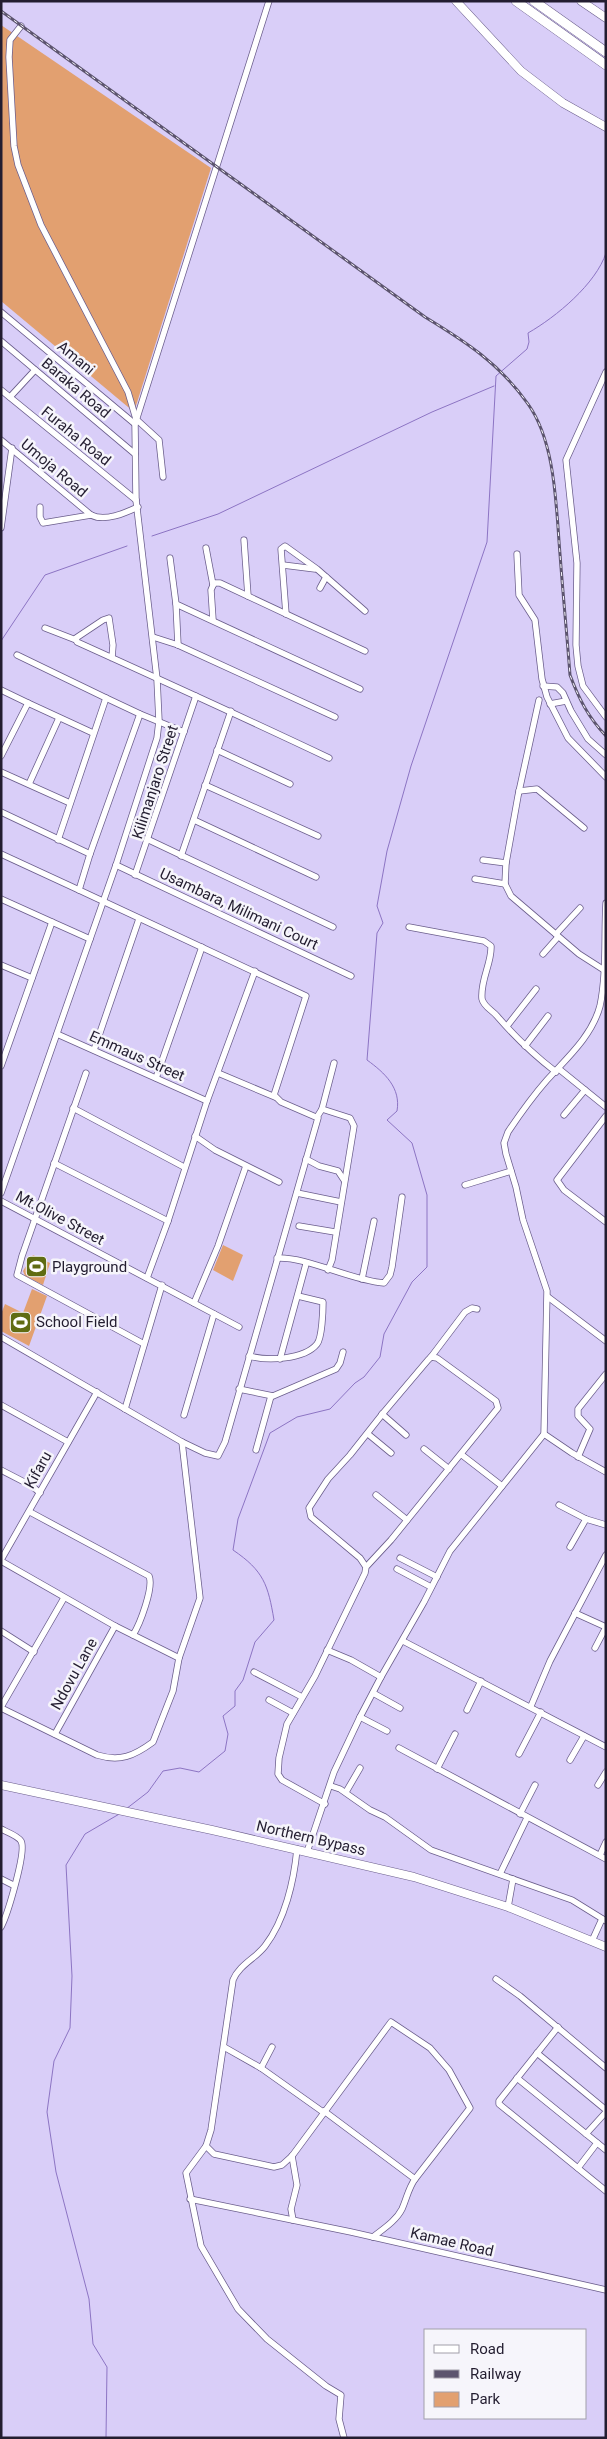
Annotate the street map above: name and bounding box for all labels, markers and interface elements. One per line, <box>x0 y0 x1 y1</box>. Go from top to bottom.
street label: Amani <box>54 337 98 379</box>
street label: Baraka Road <box>38 354 114 422</box>
street label: Furaha Road <box>38 403 114 469</box>
street label: Umoja Road <box>17 435 91 501</box>
street label: Kilimanjaro Street <box>128 723 182 841</box>
street label: Usambara, Milimani Court <box>157 864 321 954</box>
street label: Emmaus Street <box>87 1027 187 1085</box>
street label: Mt.Olive Street <box>13 1187 108 1249</box>
sports icon: Playground <box>24 1255 48 1279</box>
place label: Playground <box>52 1258 127 1276</box>
sports icon: School Field <box>8 1310 32 1334</box>
place label: School Field <box>36 1313 118 1331</box>
street label: Kifaru <box>20 1448 56 1492</box>
street label: Ndovu Lane <box>47 1635 101 1713</box>
street label: Northern Bypass <box>255 1817 367 1859</box>
street label: Kamae Road <box>409 2224 495 2260</box>
legend <box>424 2329 587 2419</box>
text: Road <box>470 2340 504 2358</box>
text: Railway <box>470 2365 521 2383</box>
text: Park <box>470 2390 501 2408</box>

